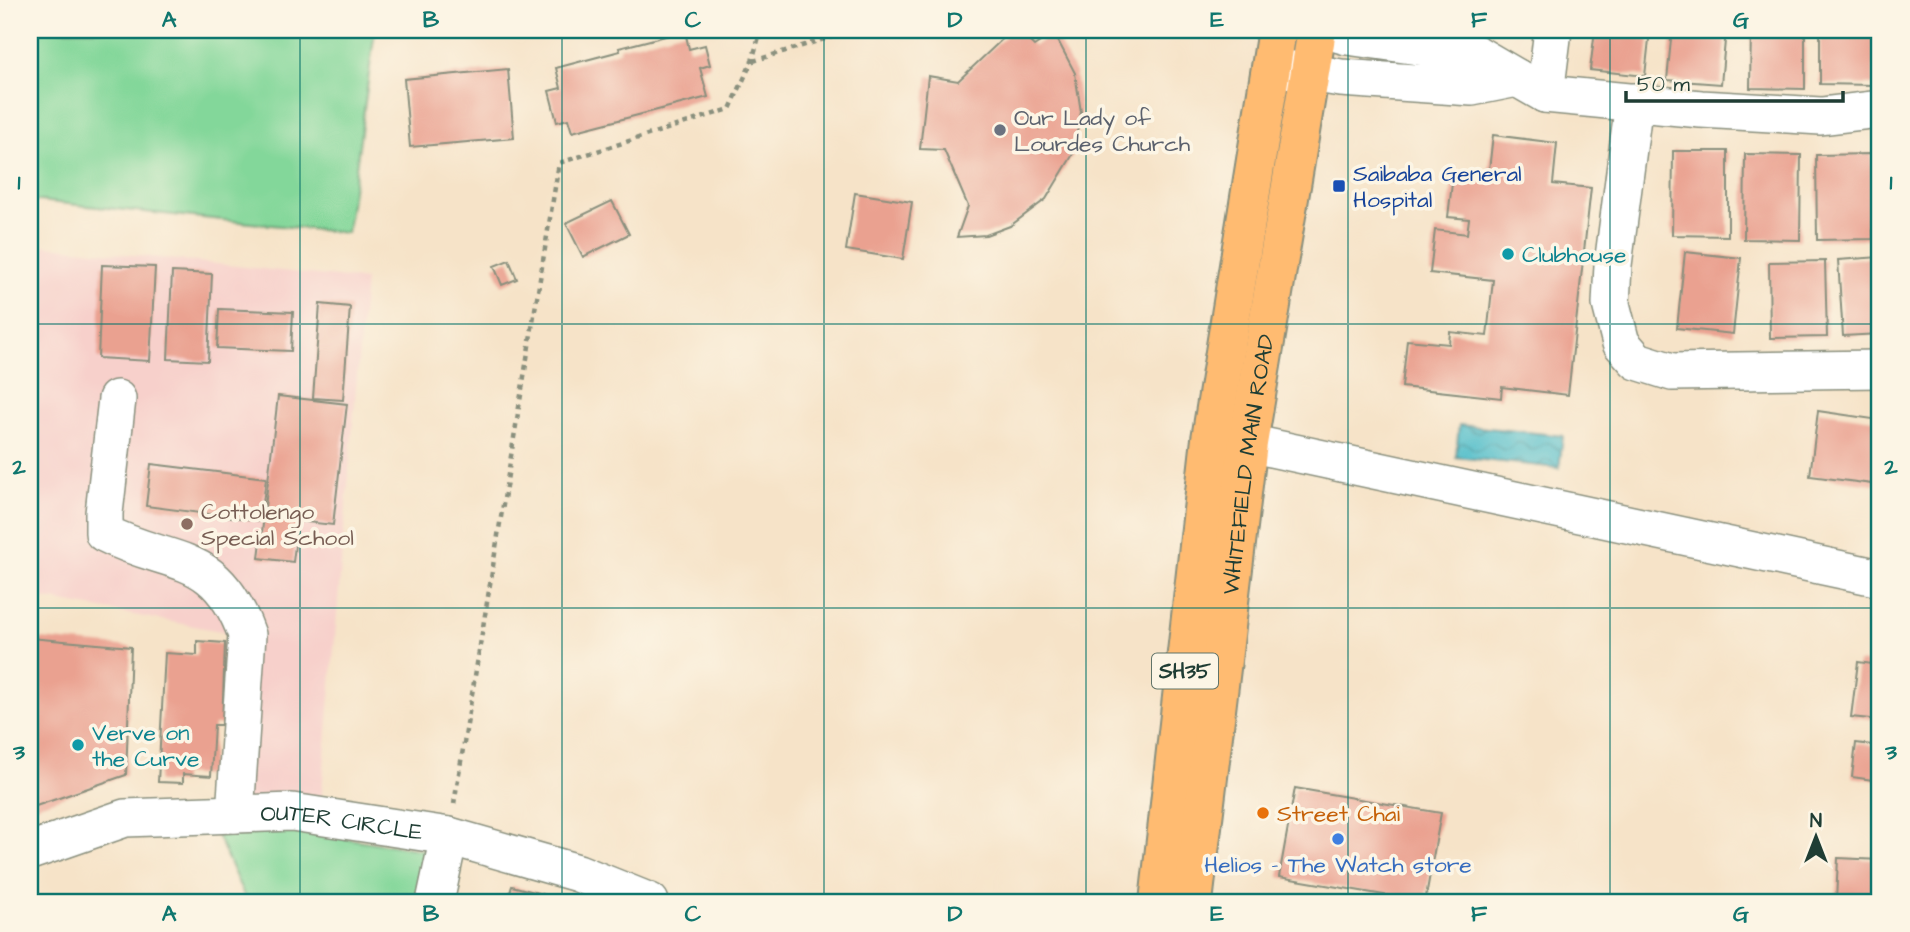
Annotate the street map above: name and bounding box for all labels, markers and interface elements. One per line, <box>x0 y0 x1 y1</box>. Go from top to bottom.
text: A <box>162 4 177 36</box>
text: B <box>423 4 440 36</box>
text: C <box>685 4 702 36</box>
text: D <box>948 4 963 36</box>
text: E <box>1210 4 1224 36</box>
text: F <box>1471 4 1488 36</box>
text: G <box>1733 4 1749 36</box>
scale bar <box>1626 60 1843 104</box>
text: 50 m <box>1637 70 1691 99</box>
place label: Our Lady of Lourdes Church <box>1014 102 1191 160</box>
marker: Our Lady of Lourdes Church <box>992 122 1008 138</box>
place label: Saibaba General Hospital <box>1353 158 1522 216</box>
text: 1 <box>18 166 21 198</box>
text: 1 <box>1890 166 1893 198</box>
marker: Saibaba General Hospital <box>1331 178 1347 194</box>
place label: Clubhouse <box>1522 239 1627 271</box>
marker: Clubhouse <box>1500 246 1516 262</box>
street label: WHITEFIELD MAIN ROAD <box>1215 332 1283 596</box>
text: 2 <box>11 451 26 483</box>
text: 2 <box>1883 451 1898 483</box>
place label: Cottolengo Special School <box>201 496 354 554</box>
marker: Cottolengo Special School <box>179 516 195 532</box>
road number: SH35 <box>1152 654 1218 688</box>
place label: Verve on the Curve <box>92 717 199 775</box>
text: 3 <box>12 736 25 768</box>
text: 3 <box>1884 736 1897 768</box>
marker: Verve on the Curve <box>70 737 86 753</box>
street label: OUTER CIRCLE <box>260 797 425 849</box>
place label: Street Chai <box>1277 798 1401 830</box>
north arrow <box>1780 802 1850 872</box>
marker: Street Chai <box>1255 805 1271 821</box>
text: N <box>1810 808 1822 835</box>
marker: Helios - The Watch store <box>1330 831 1346 847</box>
place label: Helios - The Watch store <box>1204 849 1472 881</box>
text: A <box>162 898 177 930</box>
text: B <box>423 898 440 930</box>
text: C <box>685 898 702 930</box>
text: D <box>948 898 963 930</box>
text: E <box>1210 898 1224 930</box>
text: F <box>1471 898 1488 930</box>
text: G <box>1733 898 1749 930</box>

